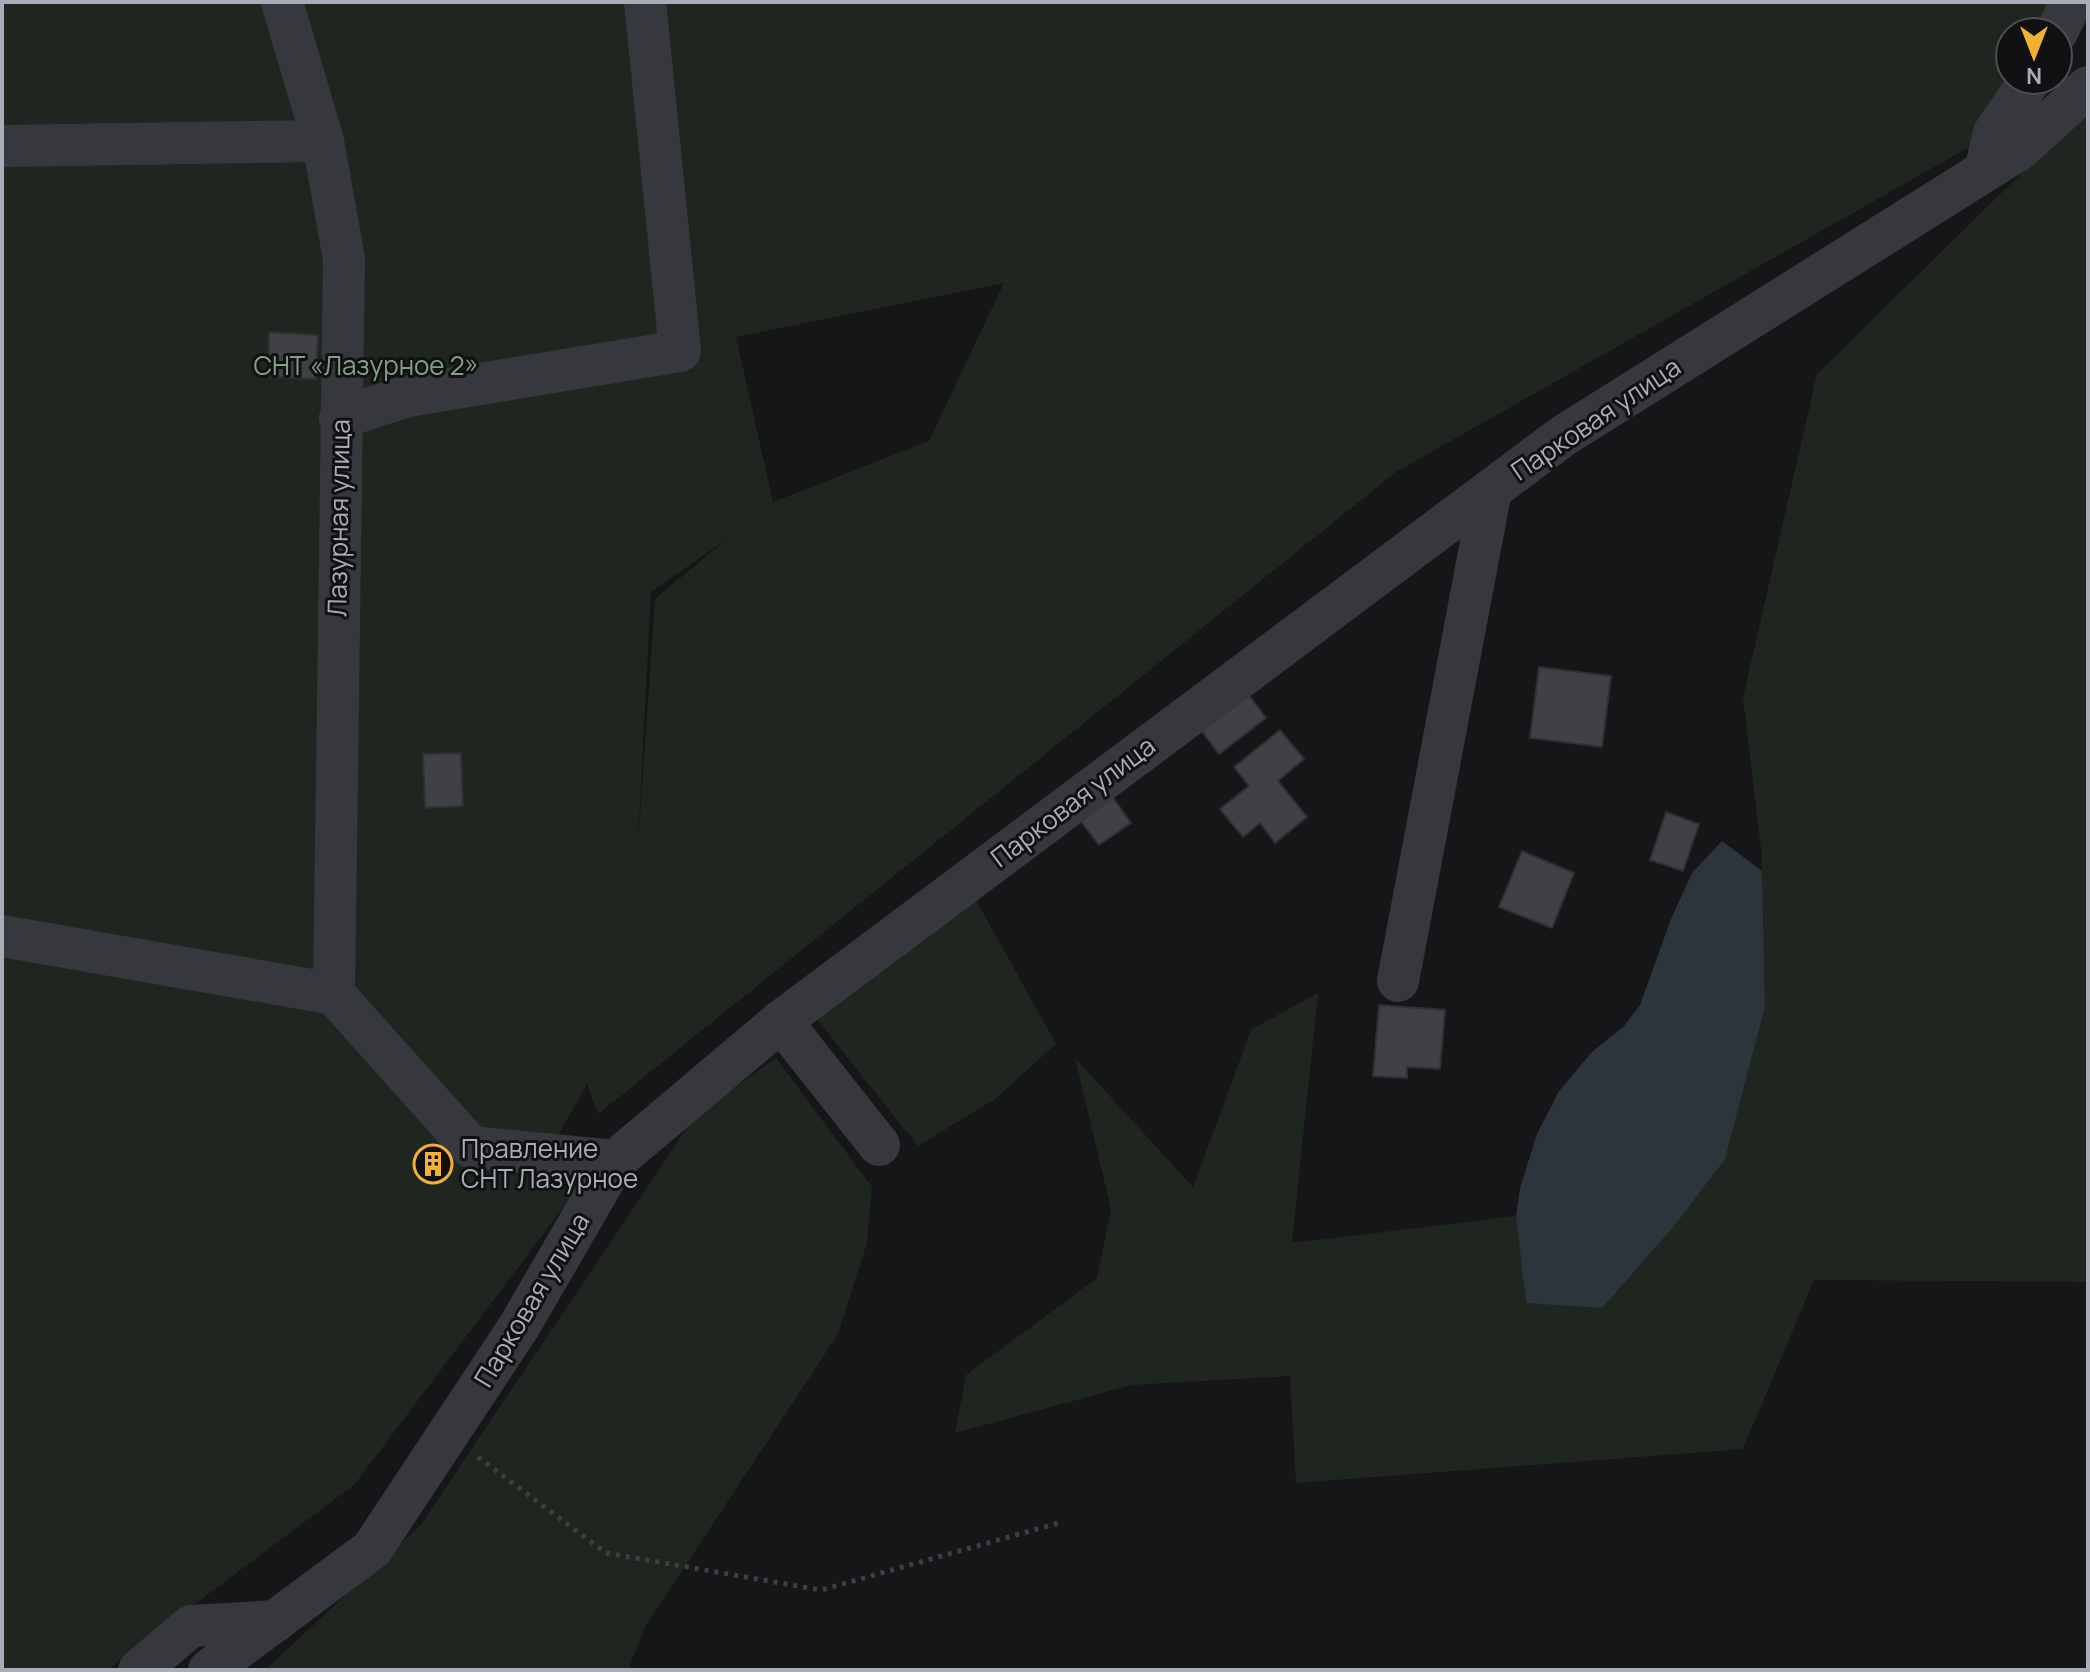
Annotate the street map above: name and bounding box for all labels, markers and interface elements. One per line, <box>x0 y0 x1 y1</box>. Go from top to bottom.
north arrow <box>1994 16 2074 96</box>
text: N <box>2026 61 2042 91</box>
park label: СНТ «Лазурное 2» <box>253 347 479 383</box>
street label: Парковая улица <box>1504 348 1687 488</box>
street label: Лазурная улица <box>318 419 358 617</box>
street label: Парковая улица <box>983 727 1162 875</box>
place label: Правление СНТ Лазурное <box>461 1130 638 1196</box>
building icon: Правление СНТ Лазурное <box>412 1143 454 1185</box>
street label: Парковая улица <box>465 1206 597 1393</box>

